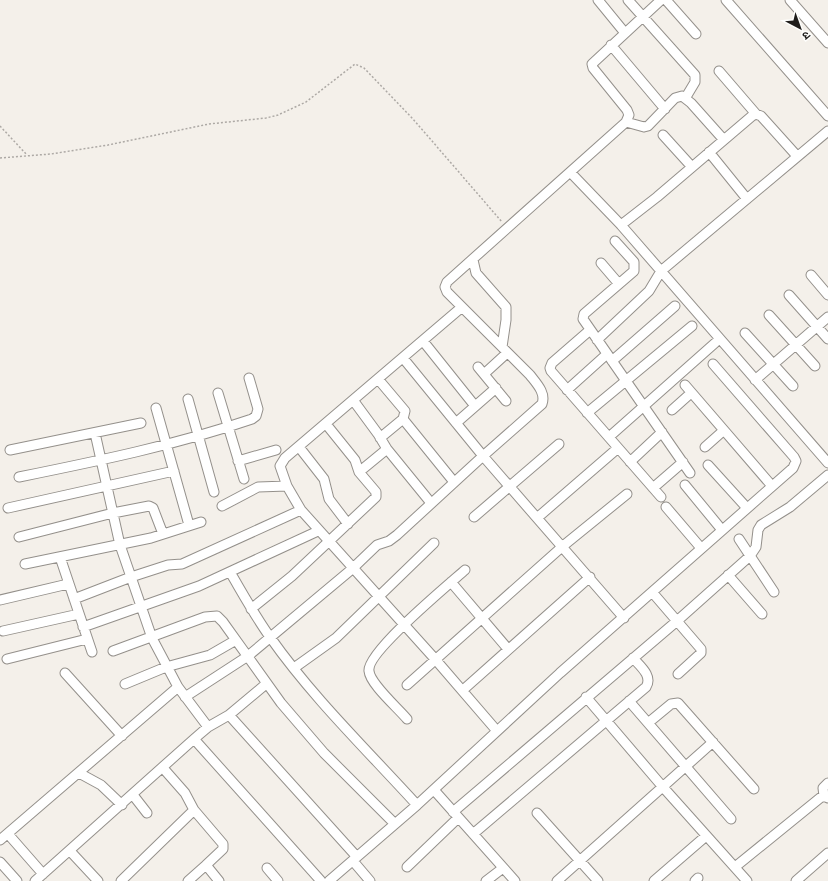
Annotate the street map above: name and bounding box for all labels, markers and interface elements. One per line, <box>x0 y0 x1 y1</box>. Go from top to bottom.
north arrow <box>780 8 820 48</box>
text: उ <box>799 28 814 43</box>

